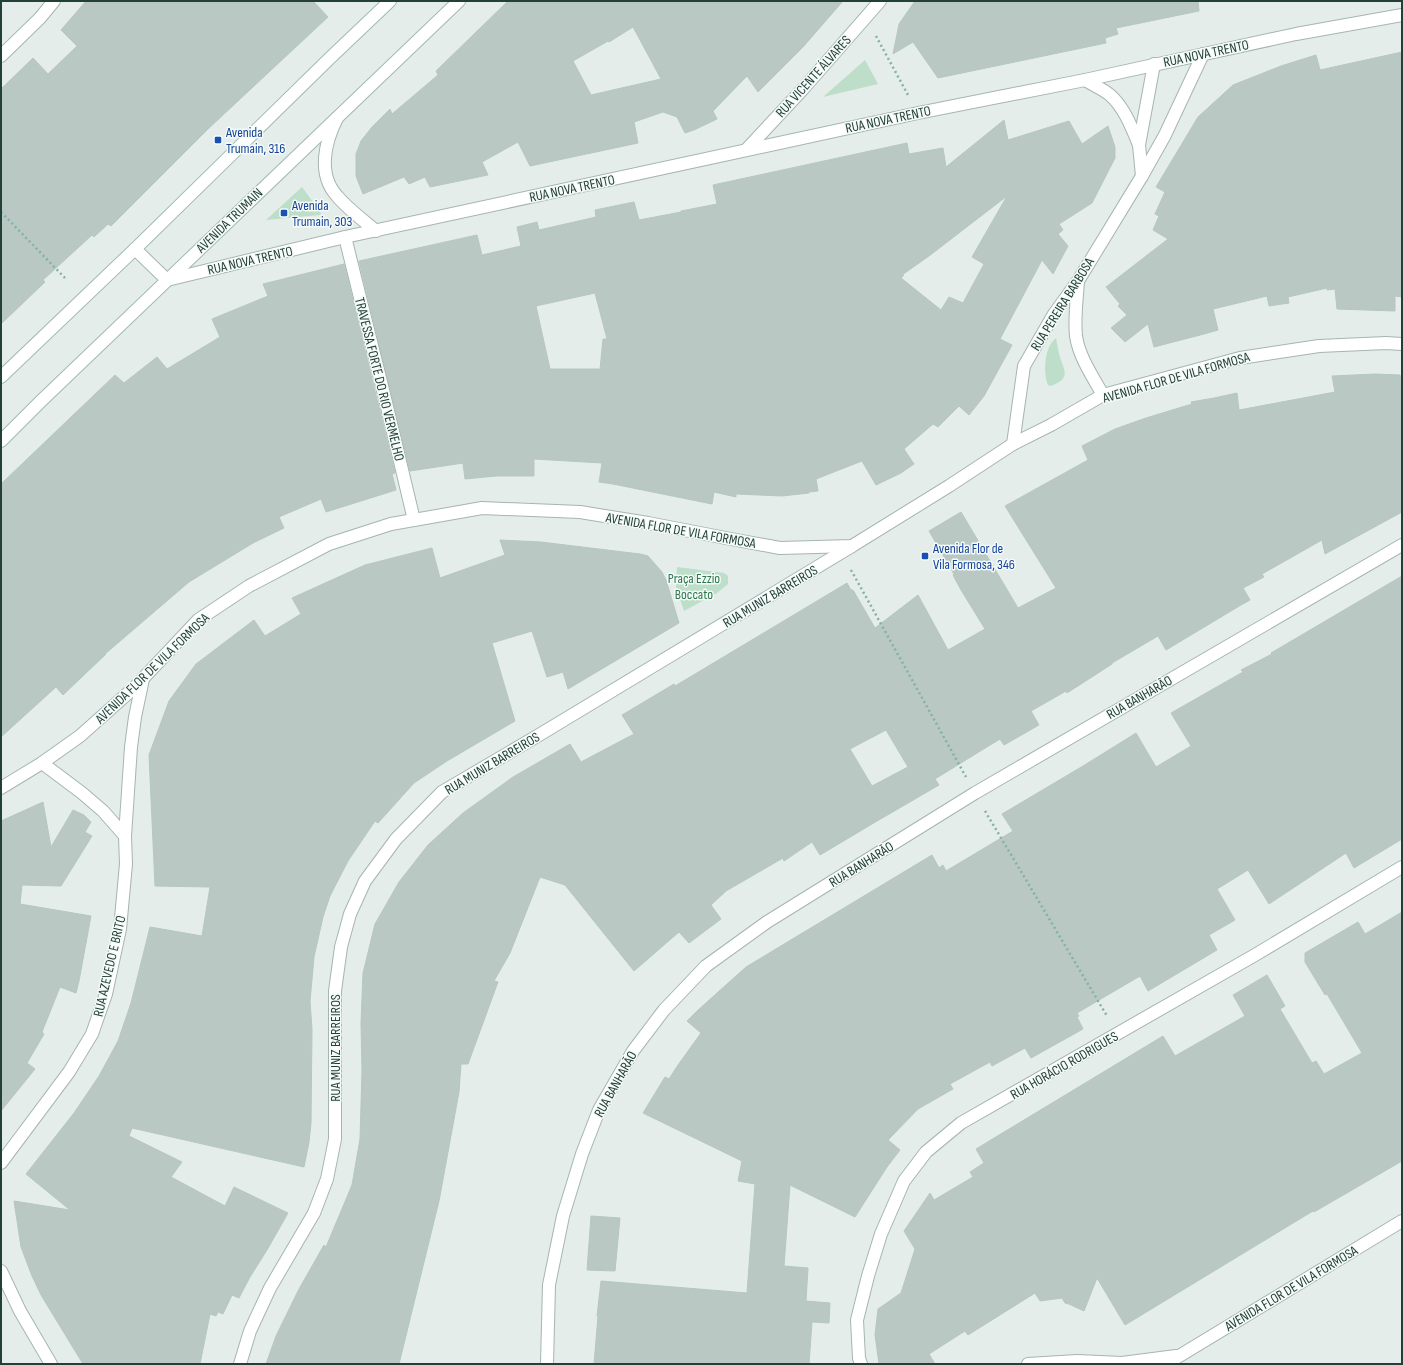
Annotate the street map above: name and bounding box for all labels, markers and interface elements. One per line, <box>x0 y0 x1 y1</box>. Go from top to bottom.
street label: RUA VICENTE ÁLVARES <box>772 32 855 121</box>
street label: RUA NOVA TRENTO <box>1162 36 1250 71</box>
street label: RUA NOVA TRENTO <box>844 102 932 137</box>
place label: Avenida Trumain, 316 <box>225 124 285 157</box>
marker: Avenida Trumain, 316 <box>213 135 223 145</box>
street label: RUA NOVA TRENTO <box>528 171 616 206</box>
street label: AVENIDA TRUMAIN <box>192 184 266 257</box>
place label: Avenida Trumain, 303 <box>291 197 353 230</box>
marker: Avenida Trumain, 303 <box>279 208 289 218</box>
street label: RUA NOVA TRENTO <box>206 242 294 279</box>
street label: RUA PEREIRA BARBOSA <box>1027 254 1098 354</box>
street label: TRAVESSA FORTE DO RIO VERMELHO <box>351 296 408 463</box>
street label: AVENIDA FLOR DE VILA FORMOSA <box>1100 348 1252 407</box>
street label: AVENIDA FLOR DE VILA FORMOSA <box>604 509 758 552</box>
place label: Avenida Flor de Vila Formosa, 346 <box>932 540 1015 573</box>
marker: Avenida Flor de Vila Formosa, 346 <box>920 551 930 561</box>
street label: RUA MUNIZ BARREIROS <box>720 561 821 631</box>
park label: Praça Ezzio Boccato <box>668 570 720 603</box>
street label: AVENIDA FLOR DE VILA FORMOSA <box>91 609 214 728</box>
street label: RUA BANHARÃO <box>1103 672 1175 723</box>
street label: RUA MUNIZ BARREIROS <box>442 728 543 798</box>
street label: RUA BANHARÃO <box>826 838 897 891</box>
street label: RUA AZEVEDO E BRITO <box>90 914 129 1018</box>
street label: RUA MUNIZ BARREIROS <box>327 994 344 1102</box>
street label: RUA HORÁCIO RODRIGUES <box>1007 1028 1121 1103</box>
street label: RUA BANHARÃO <box>590 1048 641 1120</box>
street label: AVENIDA FLOR DE VILA FORMOSA <box>1221 1241 1362 1335</box>

